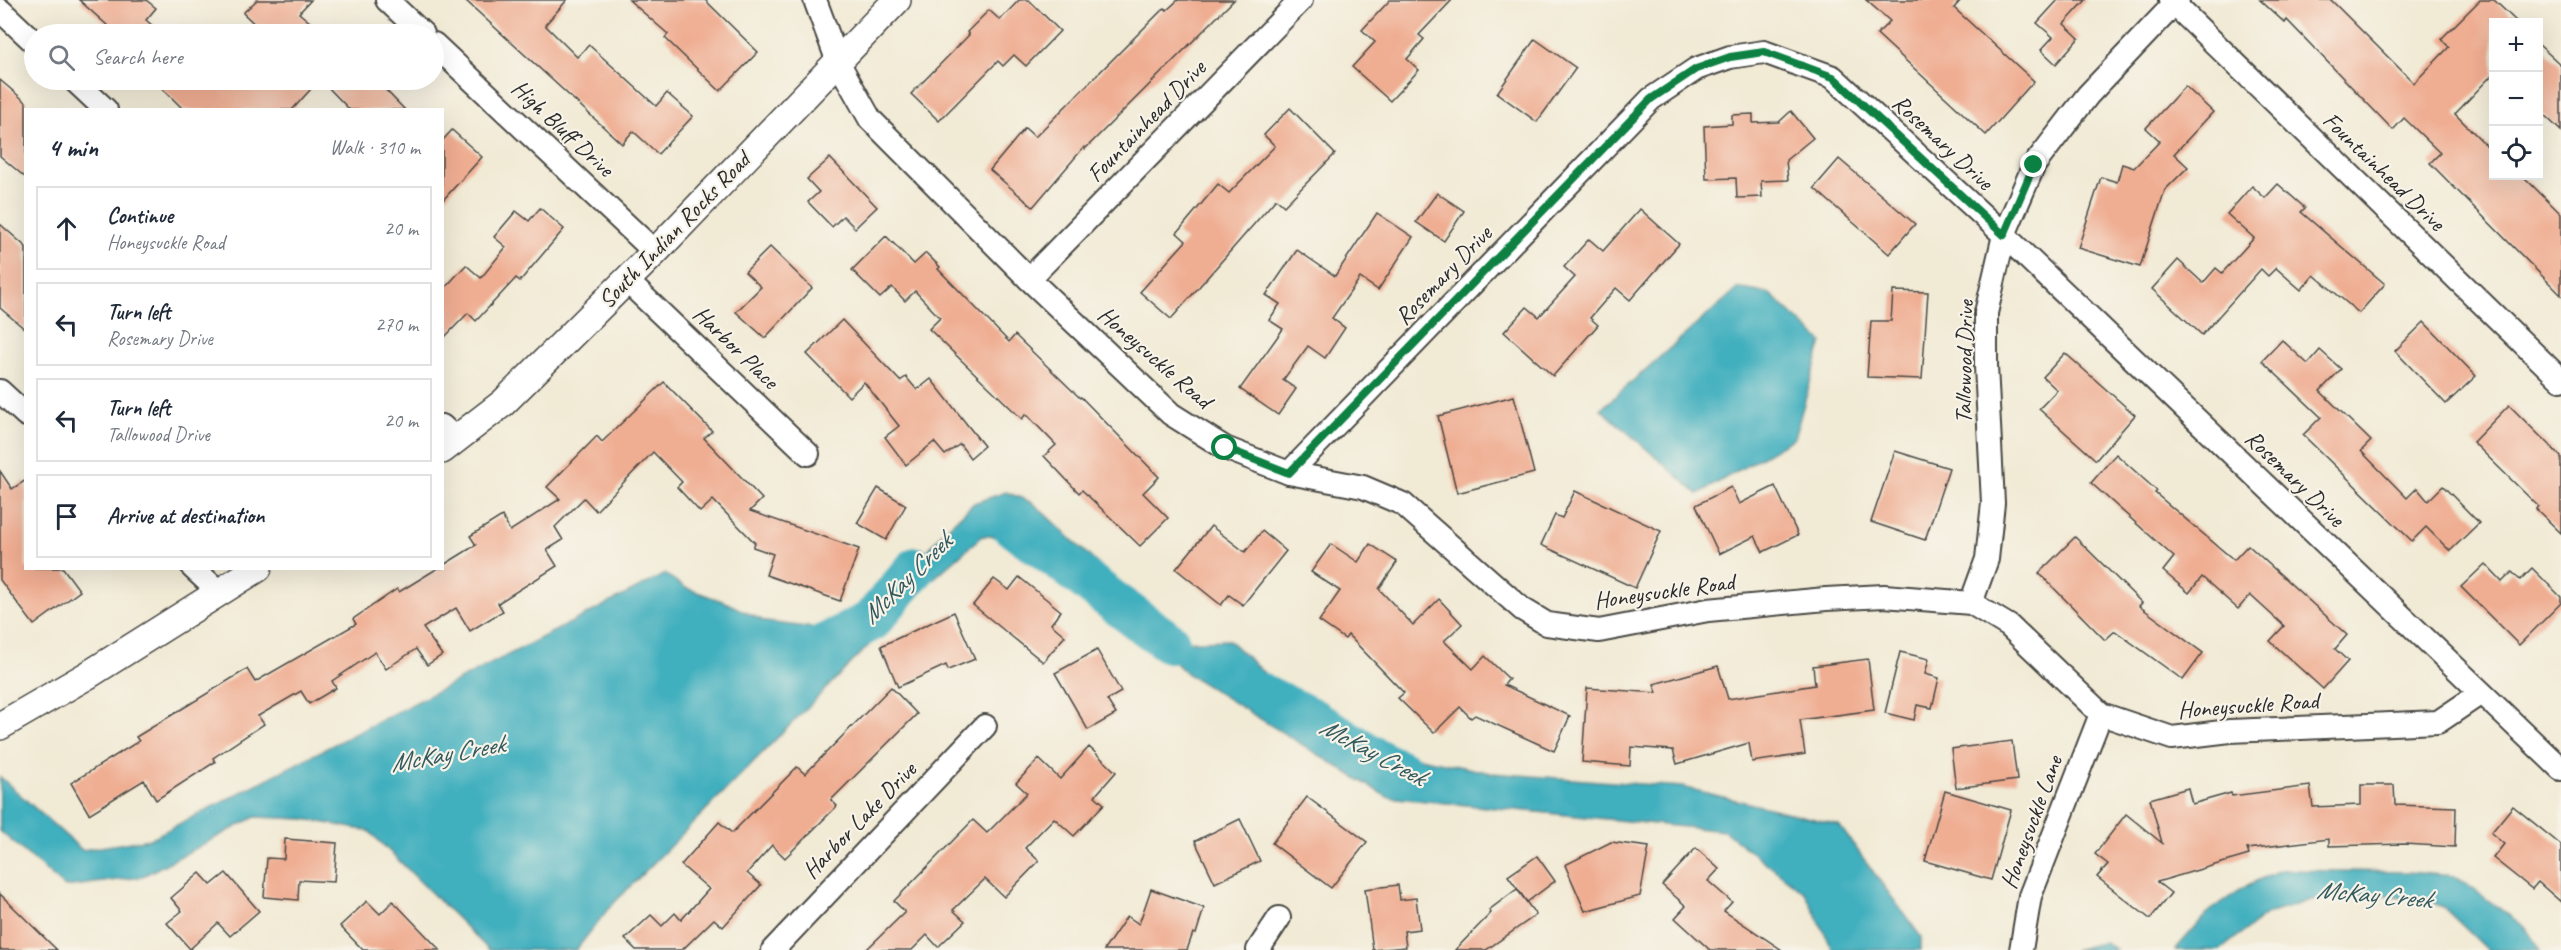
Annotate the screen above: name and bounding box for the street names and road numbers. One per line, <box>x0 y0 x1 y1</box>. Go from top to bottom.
street label: Fountainhead Drive <box>1080 52 1213 188</box>
street label: High Bluff Drive <box>506 73 622 185</box>
street label: Rosemary Drive <box>1886 88 2001 198</box>
street label: Fountainhead Drive <box>2317 105 2453 238</box>
street label: South Indian Rocks Road <box>592 143 759 315</box>
street label: Rosemary Drive <box>1388 217 1499 331</box>
street label: Tallowood Drive <box>1948 298 1980 424</box>
street label: Harbor Place <box>687 299 787 397</box>
street label: Honeysuckle Road <box>1092 299 1221 417</box>
street label: Rosemary Drive <box>2239 423 2353 534</box>
street label: Honeysuckle Road <box>1592 566 1740 616</box>
street label: Honeysuckle Road <box>2177 685 2323 725</box>
street label: Honeysuckle Lane <box>1993 749 2070 893</box>
street label: Harbor Lake Drive <box>796 754 924 885</box>

